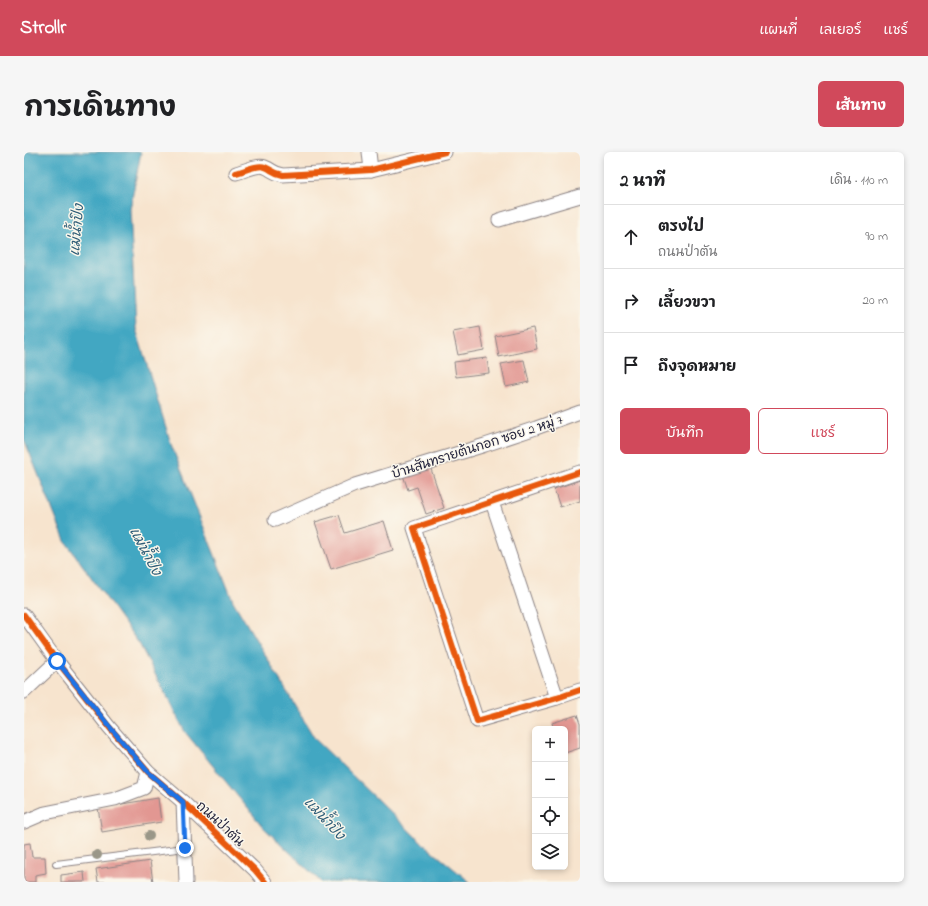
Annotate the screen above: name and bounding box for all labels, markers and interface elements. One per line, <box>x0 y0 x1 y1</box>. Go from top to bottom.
text: Strollr <box>20 15 66 42</box>
text: แผนที่ <box>759 20 797 41</box>
text: เลเยอร์ <box>819 20 861 41</box>
text: แชร์ <box>883 20 908 41</box>
button: เส้นทาง <box>818 81 904 127</box>
text: การเดินทาง <box>24 89 176 130</box>
text: 2 นาที <box>620 169 665 194</box>
text: เดิน · 110 m <box>830 171 888 190</box>
water label: แม่น้ำปิง <box>61 201 90 257</box>
text: ตรงไป <box>658 216 704 238</box>
icon: ahead <box>620 226 642 248</box>
text: 90 m <box>865 227 888 246</box>
text: ถนนป่าตัน <box>658 243 717 262</box>
icon: right <box>620 290 642 312</box>
text: 20 m <box>863 291 888 310</box>
text: เลี้ยวขวา <box>658 292 716 314</box>
icon: arrive <box>620 354 642 376</box>
text: ถึงจุดหมาย <box>658 356 736 378</box>
button: บันทึก <box>620 408 750 454</box>
button: แชร์ <box>758 408 888 454</box>
street label: บ้านสันทรายต้นกอก ซอย 2 หมู่ 7 <box>390 411 566 484</box>
water label: แม่น้ำปิง <box>123 522 171 581</box>
route start <box>48 652 66 670</box>
map controls <box>532 726 568 870</box>
button: + <box>532 726 568 762</box>
button: − <box>532 762 568 798</box>
water label: แม่น้ำปิง <box>298 790 354 847</box>
street label: ถนนป่าตัน <box>192 797 248 852</box>
button: locate <box>532 798 568 834</box>
button: layers <box>532 834 568 870</box>
route end <box>176 839 194 857</box>

